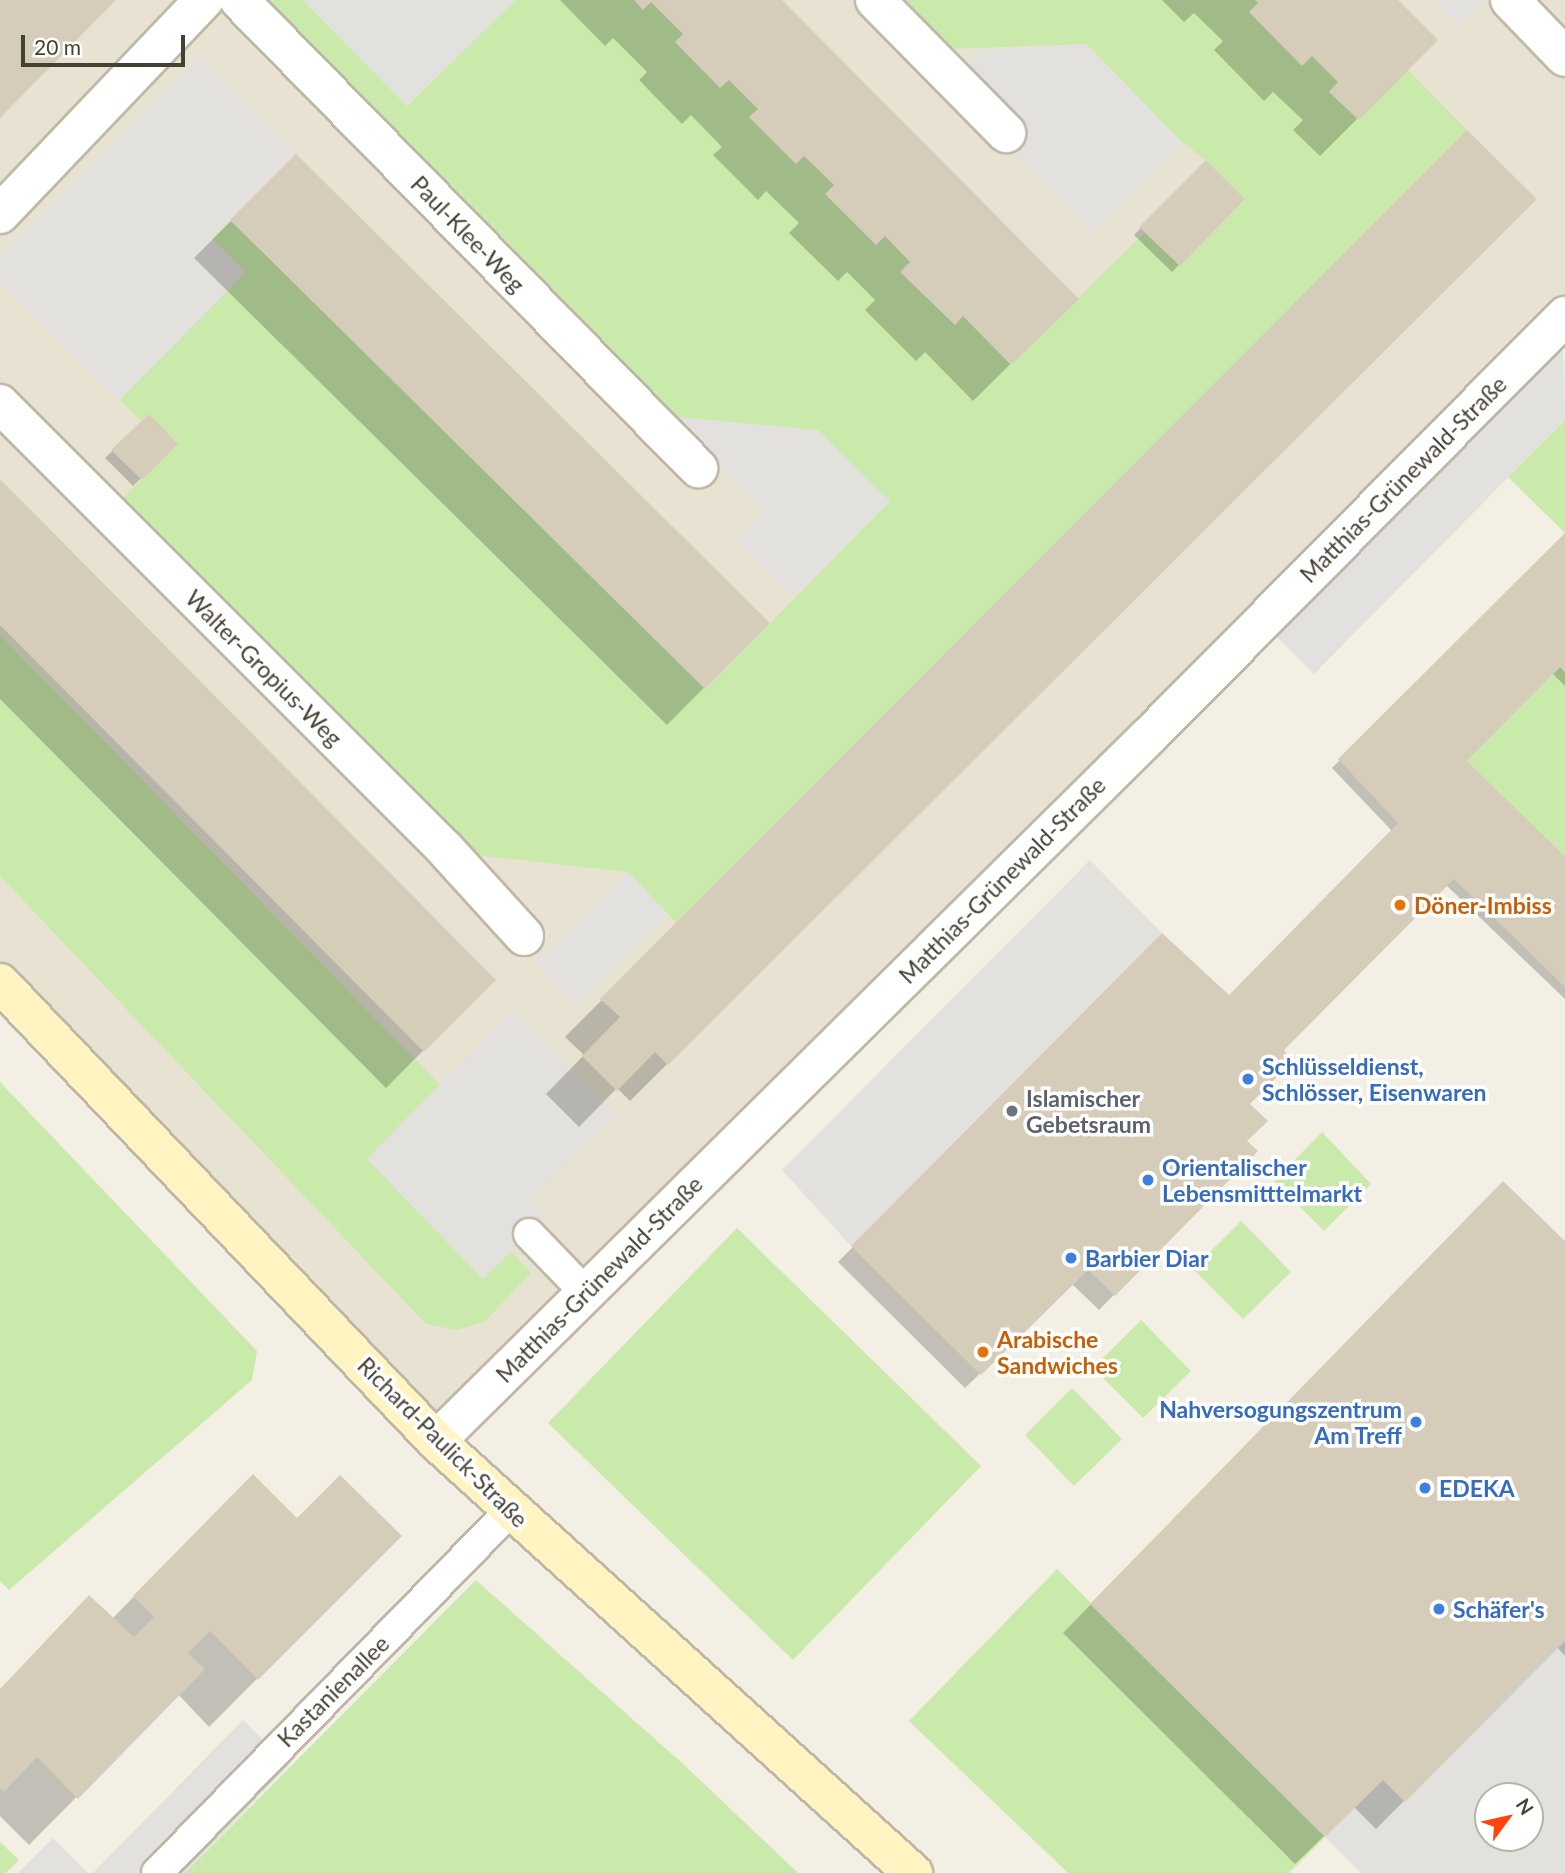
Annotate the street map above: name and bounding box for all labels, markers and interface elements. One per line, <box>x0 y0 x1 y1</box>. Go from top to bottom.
scale bar <box>24 21 189 65</box>
text: 20 m <box>34 34 81 59</box>
street label: Paul-Klee-Weg <box>405 170 531 298</box>
street label: Matthias-Grünewald-Straße <box>1294 370 1512 588</box>
street label: Walter-Gropius-Weg <box>180 584 348 752</box>
street label: Matthias-Grünewald-Straße <box>893 771 1111 989</box>
place label: Döner-Imbiss <box>1414 891 1552 919</box>
marker: Döner-Imbiss <box>1392 897 1408 913</box>
place label: Schlüsseldienst, Schlösser, Eisenwaren <box>1262 1052 1486 1106</box>
marker: Schlüsseldienst, Schlösser, Eisenwaren <box>1240 1071 1256 1087</box>
place label: Islamischer Gebetsraum <box>1026 1084 1151 1138</box>
marker: Islamischer Gebetsraum <box>1004 1103 1020 1119</box>
place label: Orientalischer Lebensmitttelmarkt <box>1162 1153 1362 1207</box>
street label: Matthias-Grünewald-Straße <box>490 1170 708 1388</box>
marker: Orientalischer Lebensmitttelmarkt <box>1140 1172 1156 1188</box>
place label: Barbier Diar <box>1085 1244 1209 1272</box>
marker: Barbier Diar <box>1063 1250 1079 1266</box>
place label: Arabische Sandwiches <box>997 1325 1118 1379</box>
marker: Arabische Sandwiches <box>975 1344 991 1360</box>
street label: Richard-Paulick-Straße <box>352 1351 534 1533</box>
place label: Nahversogungszentrum Am Treff <box>1159 1395 1402 1449</box>
marker: Nahversogungszentrum Am Treff <box>1408 1414 1424 1430</box>
place label: EDEKA <box>1439 1474 1515 1502</box>
marker: EDEKA <box>1417 1480 1433 1496</box>
place label: Schäfer's <box>1453 1595 1545 1623</box>
marker: Schäfer's <box>1431 1601 1447 1617</box>
street label: Kastanienallee <box>272 1630 394 1752</box>
north arrow <box>1474 1782 1544 1852</box>
text: N <box>1512 1794 1539 1819</box>

